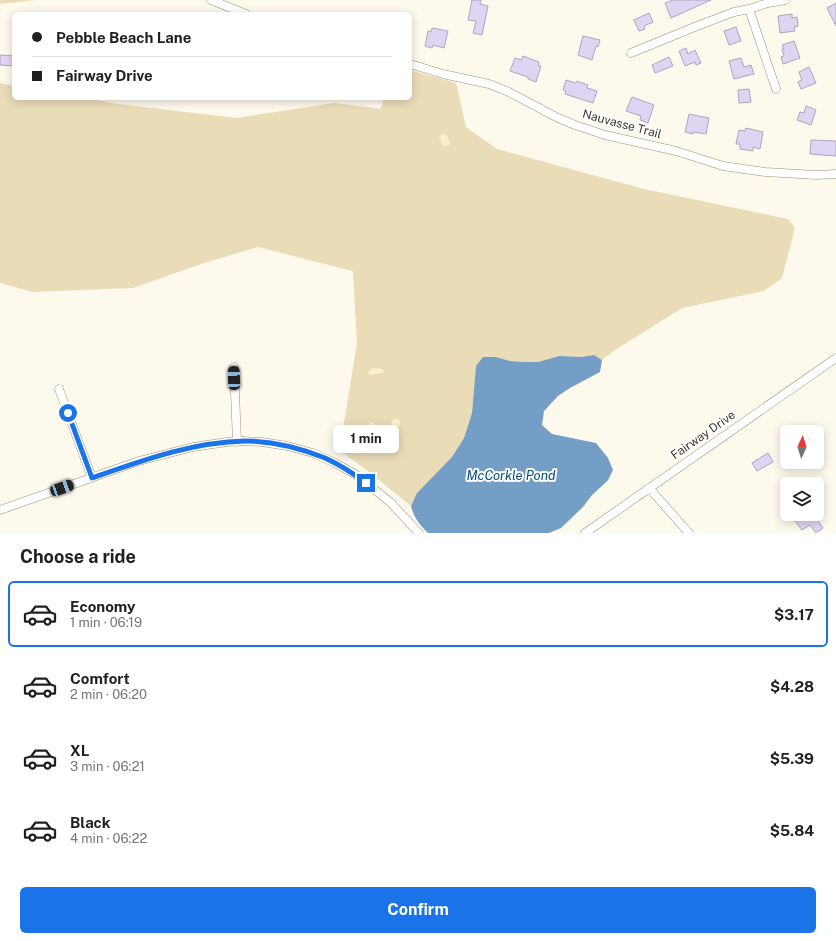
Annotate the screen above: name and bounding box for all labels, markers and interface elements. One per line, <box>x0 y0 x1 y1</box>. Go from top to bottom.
text: Pebble Beach Lane <box>56 29 191 46</box>
text: Fairway Drive <box>56 67 153 84</box>
street label: Nauvasse Trail <box>581 107 663 141</box>
car <box>228 366 240 390</box>
route start <box>59 404 77 422</box>
street label: Fairway Drive <box>668 408 738 462</box>
callout: 1 min <box>333 425 399 453</box>
north arrow <box>780 425 824 469</box>
map controls <box>780 425 824 521</box>
text: 1 min <box>350 431 382 446</box>
water label: McCorkle Pond <box>467 468 556 483</box>
route end <box>357 474 375 492</box>
button: layers <box>780 477 824 521</box>
car <box>49 478 75 498</box>
text: Choose a ride <box>20 546 136 567</box>
icon: car <box>22 596 58 632</box>
text: Economy <box>70 598 135 615</box>
text: $3.17 <box>774 606 814 623</box>
text: 1 min · 06:19 <box>70 615 142 630</box>
icon: car <box>22 668 58 704</box>
text: Comfort <box>70 670 130 687</box>
text: $4.28 <box>770 678 814 695</box>
text: 2 min · 06:20 <box>70 687 147 702</box>
icon: car <box>22 740 58 776</box>
text: XL <box>70 742 89 759</box>
text: $5.39 <box>770 750 814 767</box>
text: 3 min · 06:21 <box>70 759 145 774</box>
icon: car <box>22 812 58 848</box>
text: Black <box>70 814 110 831</box>
text: $5.84 <box>770 822 814 839</box>
text: 4 min · 06:22 <box>70 831 147 846</box>
button: Confirm <box>20 887 816 933</box>

